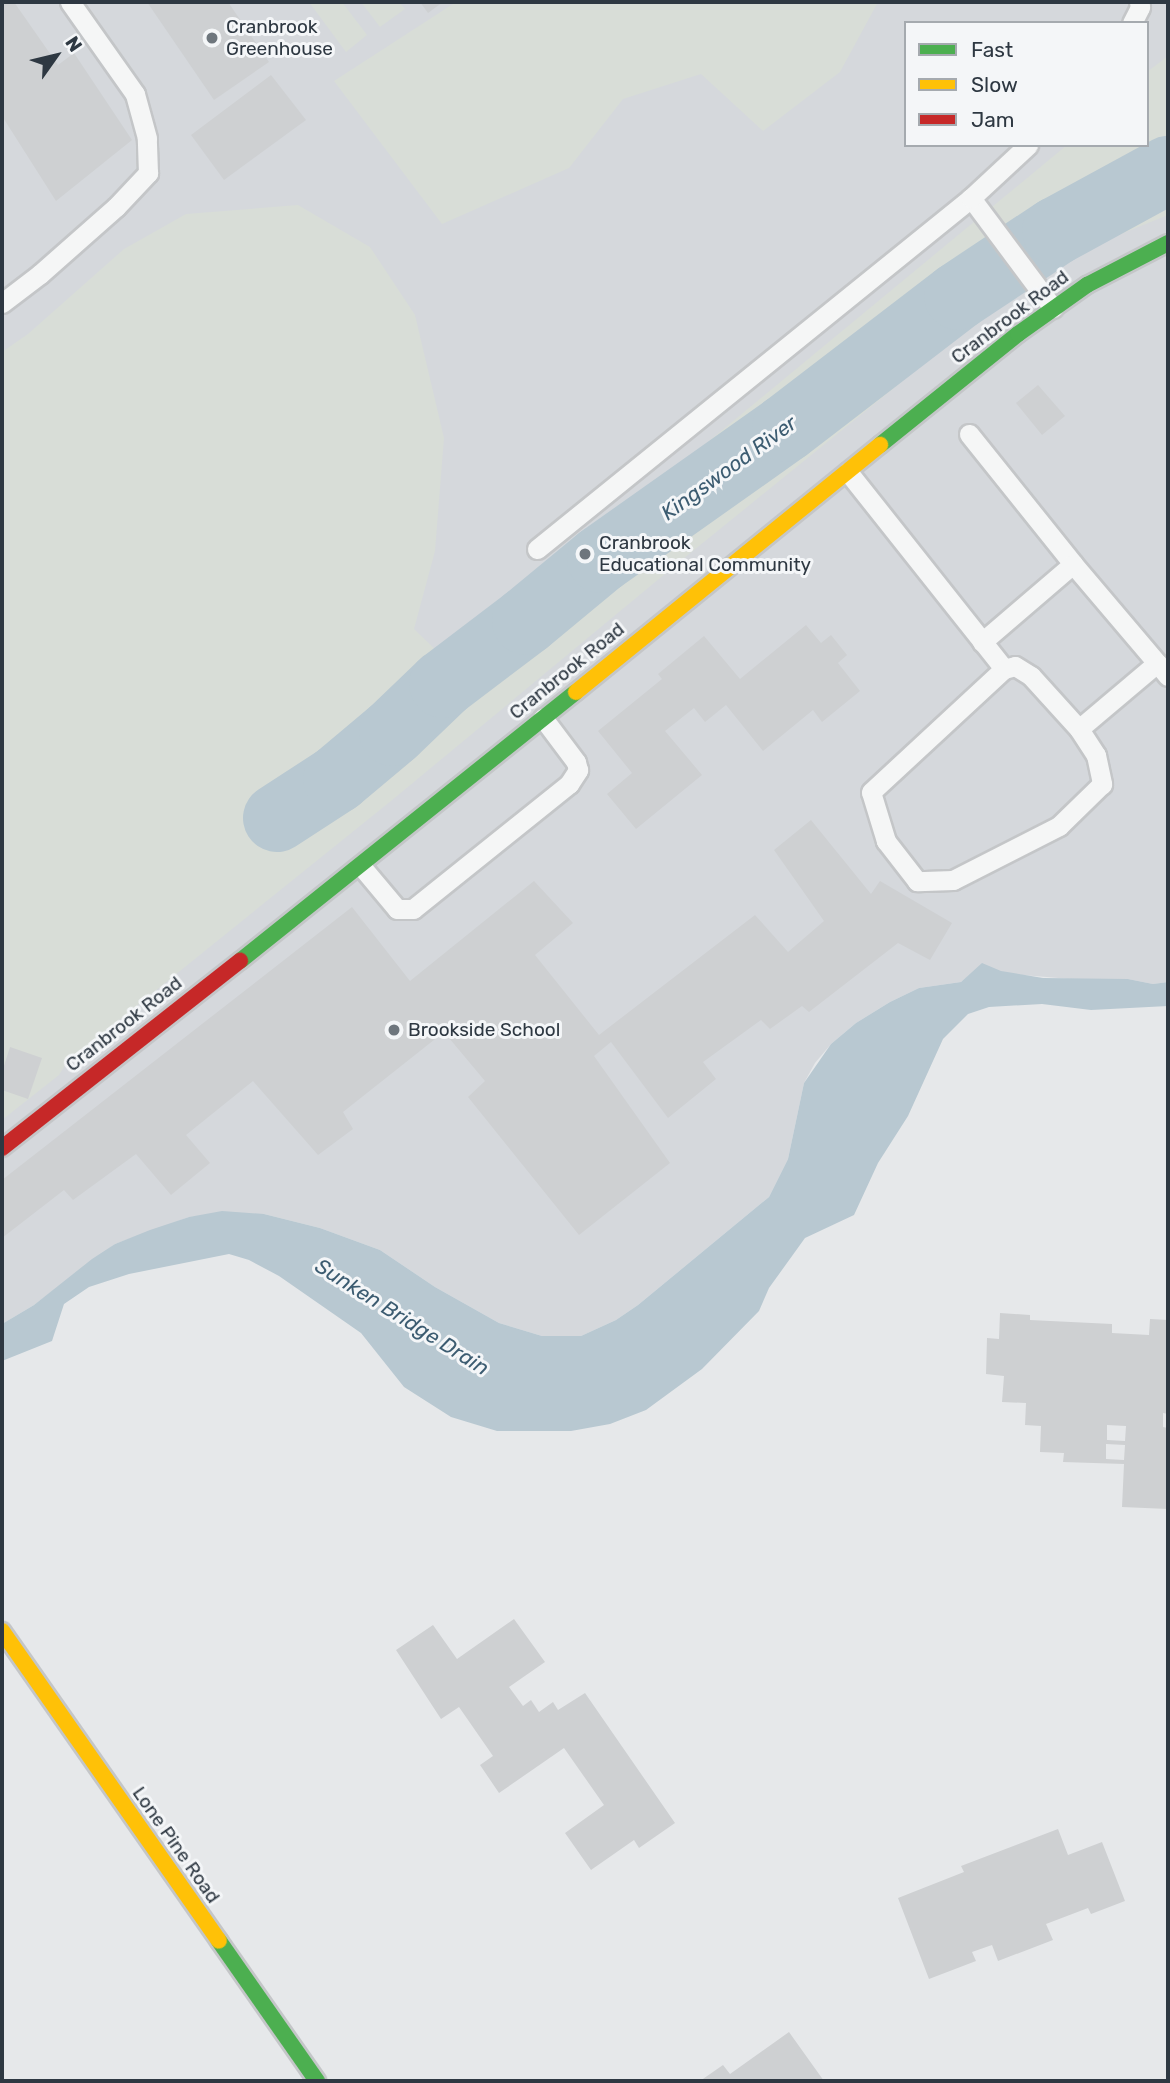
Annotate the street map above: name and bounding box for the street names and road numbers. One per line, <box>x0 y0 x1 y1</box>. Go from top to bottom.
street label: Cranbrook Road <box>947 265 1073 369</box>
street label: Cranbrook Road <box>505 618 629 724</box>
street label: Cranbrook Road <box>61 972 187 1076</box>
street label: Lone Pine Road <box>127 1782 225 1908</box>

